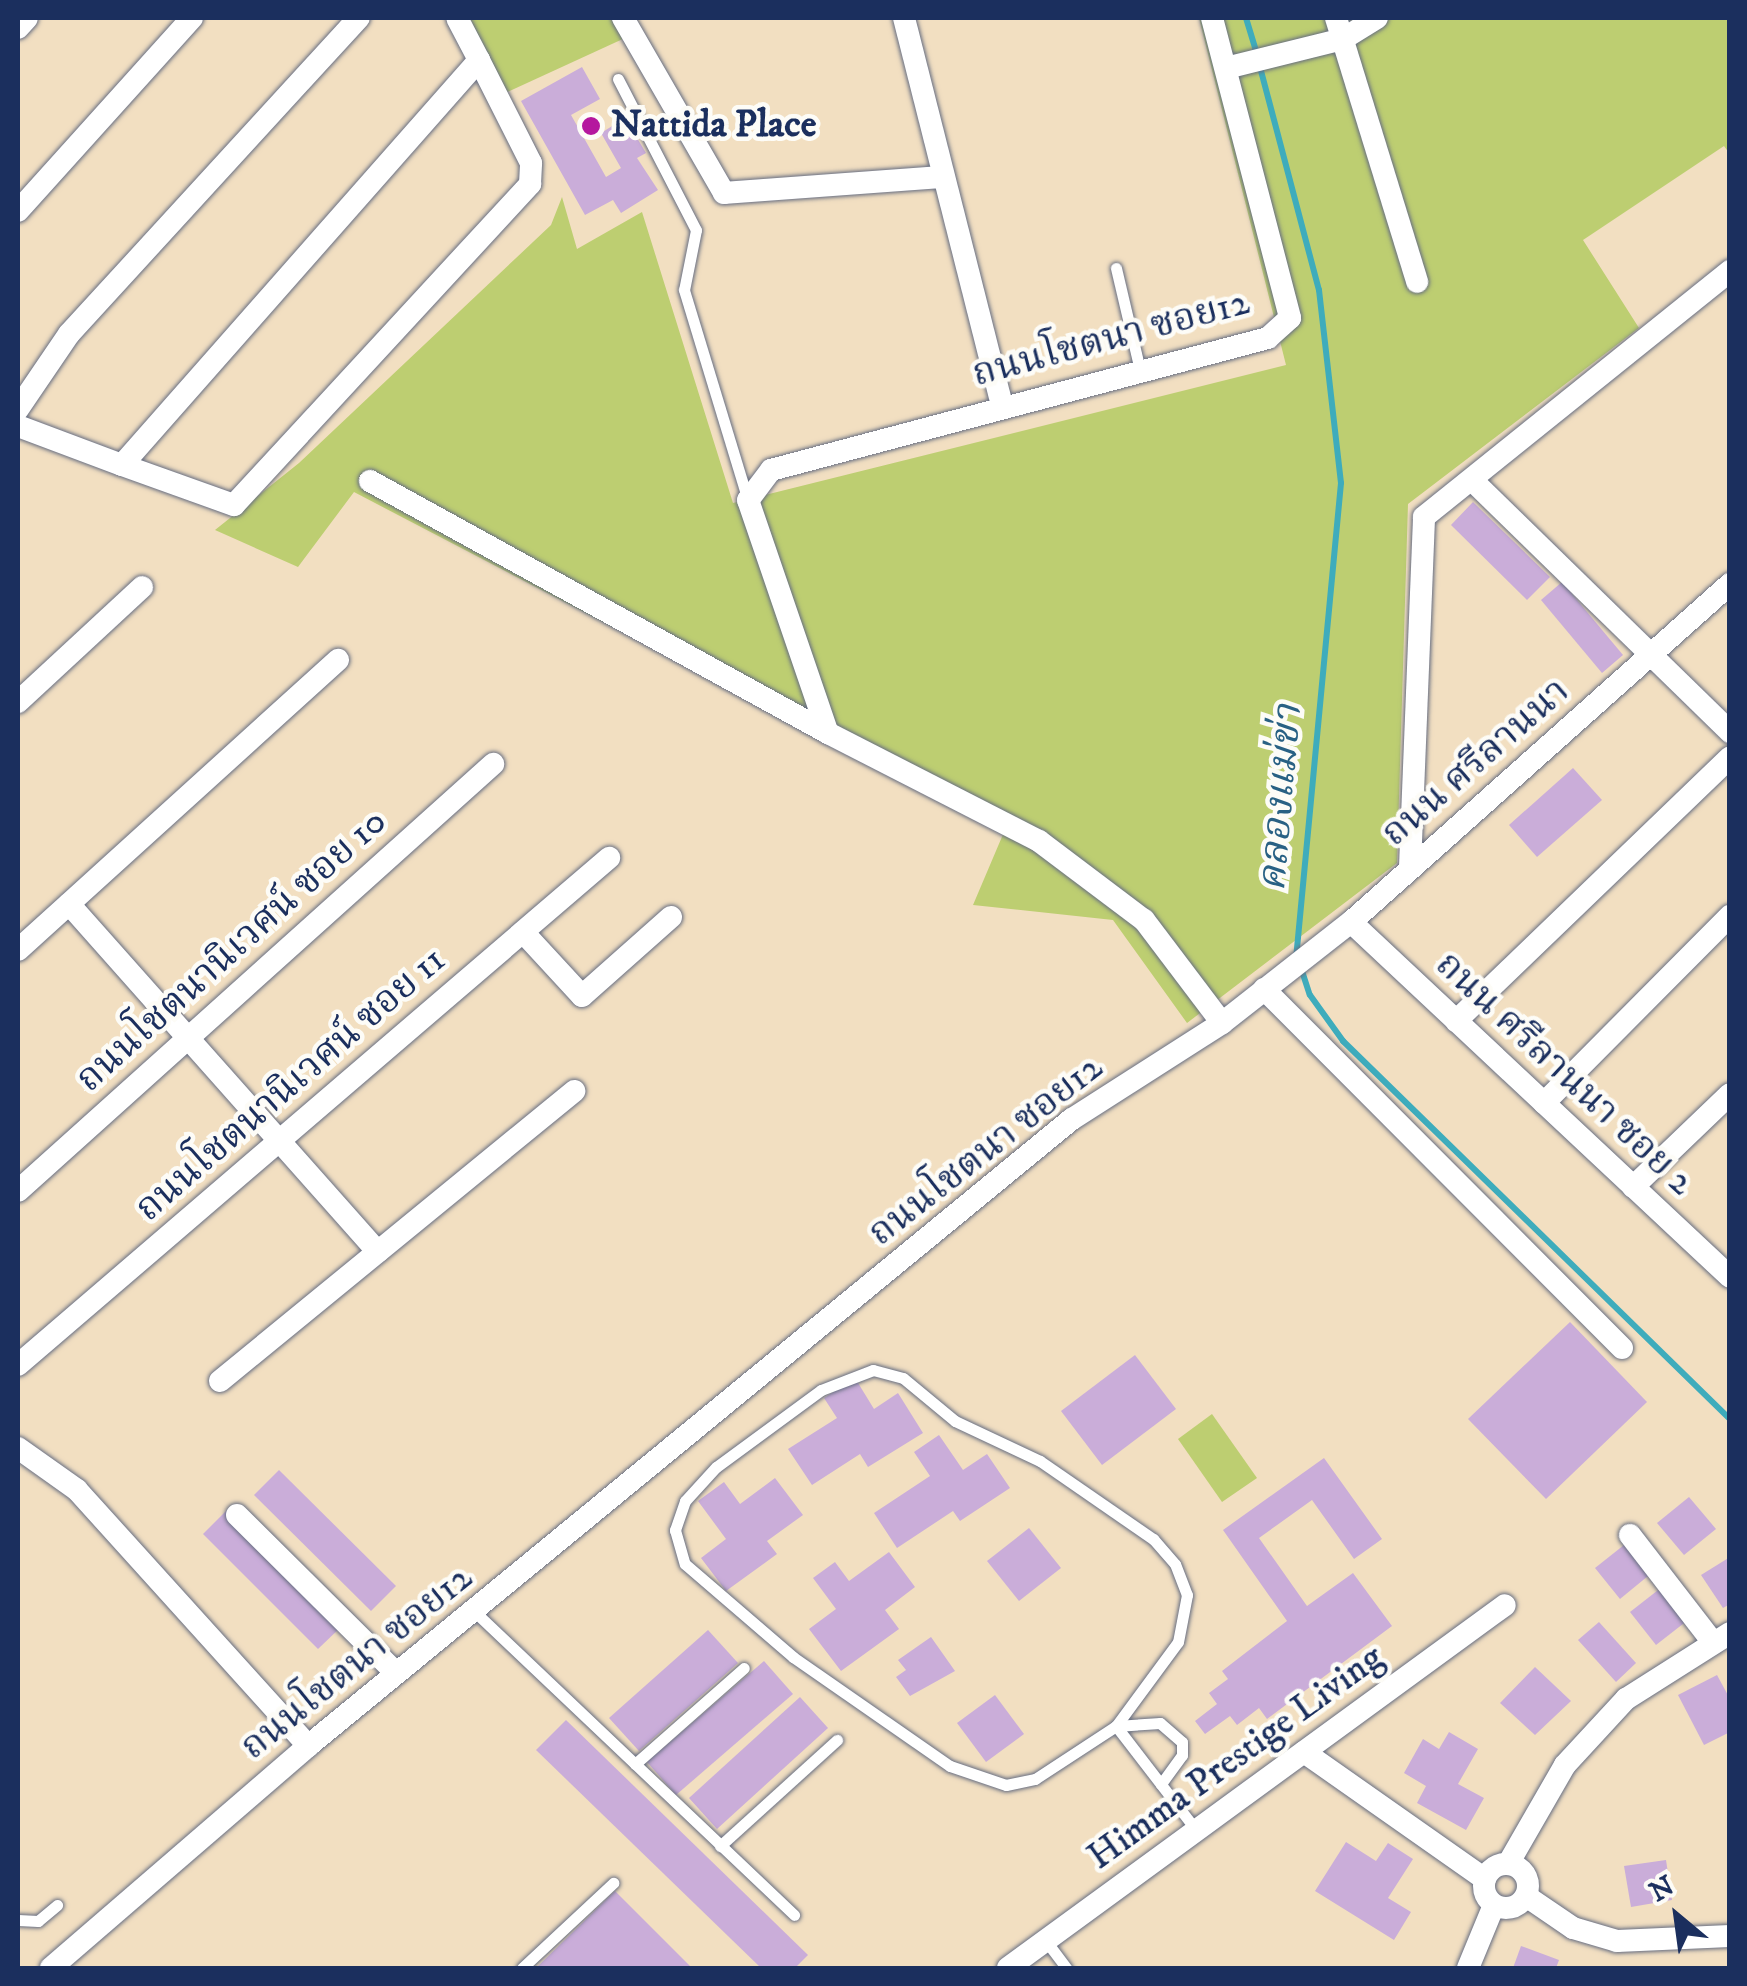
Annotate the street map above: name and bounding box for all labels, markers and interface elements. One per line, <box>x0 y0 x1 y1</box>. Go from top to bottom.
place label: Nattida Place <box>611 103 816 149</box>
marker: Nattida Place <box>580 115 602 137</box>
street label: ถนนโชตนา ซอย12 <box>967 280 1255 398</box>
street label: ถนน ศรีลานนา <box>1373 669 1579 857</box>
water label: คลองแม่ข่า <box>1249 703 1313 893</box>
street label: ถนนโชตนานิเวศน์ ซอย 10 <box>67 799 397 1103</box>
street label: ถนนโชตนานิเวศน์ ซอย 11 <box>127 938 455 1232</box>
street label: ถนน ศรีลานนา ซอย 2 <box>1425 942 1703 1206</box>
street label: ถนนโชตนา ซอย12 <box>860 1045 1112 1257</box>
street label: ถนนโชตนา ซอย12 <box>232 1556 482 1770</box>
street label: Himma Prestige Living <box>1079 1635 1393 1881</box>
north arrow <box>1627 1866 1727 1966</box>
text: N <box>1644 1868 1681 1910</box>

